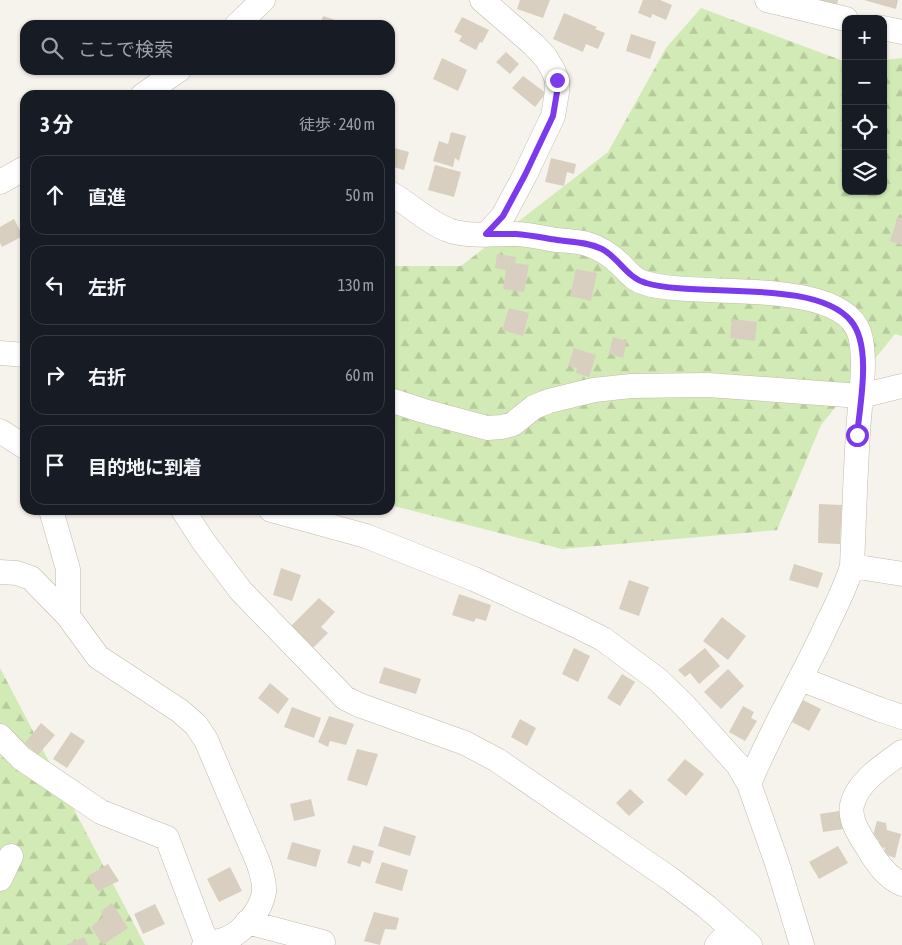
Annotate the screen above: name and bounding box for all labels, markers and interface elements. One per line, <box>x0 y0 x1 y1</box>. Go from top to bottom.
map controls <box>842 15 887 195</box>
button: + <box>842 15 887 60</box>
search box <box>20 20 395 75</box>
icon: search <box>38 34 66 62</box>
text: ここで検索 <box>78 38 173 60</box>
button: − <box>842 60 887 105</box>
route end <box>546 69 569 92</box>
button: locate <box>842 105 887 150</box>
text: 3 分 <box>40 112 74 136</box>
text: 徒歩 · 240 m <box>299 115 375 133</box>
button: layers <box>842 150 887 195</box>
icon: ahead <box>41 181 69 209</box>
text: 直進 <box>88 186 126 208</box>
text: 50 m <box>345 186 374 204</box>
icon: left <box>41 271 69 299</box>
text: 左折 <box>88 276 126 298</box>
text: 130 m <box>338 276 374 294</box>
icon: right <box>41 361 69 389</box>
text: 右折 <box>88 366 126 388</box>
text: 60 m <box>345 366 374 384</box>
route start <box>846 424 869 447</box>
icon: arrive <box>41 451 69 479</box>
text: 目的地に到着 <box>88 456 202 478</box>

